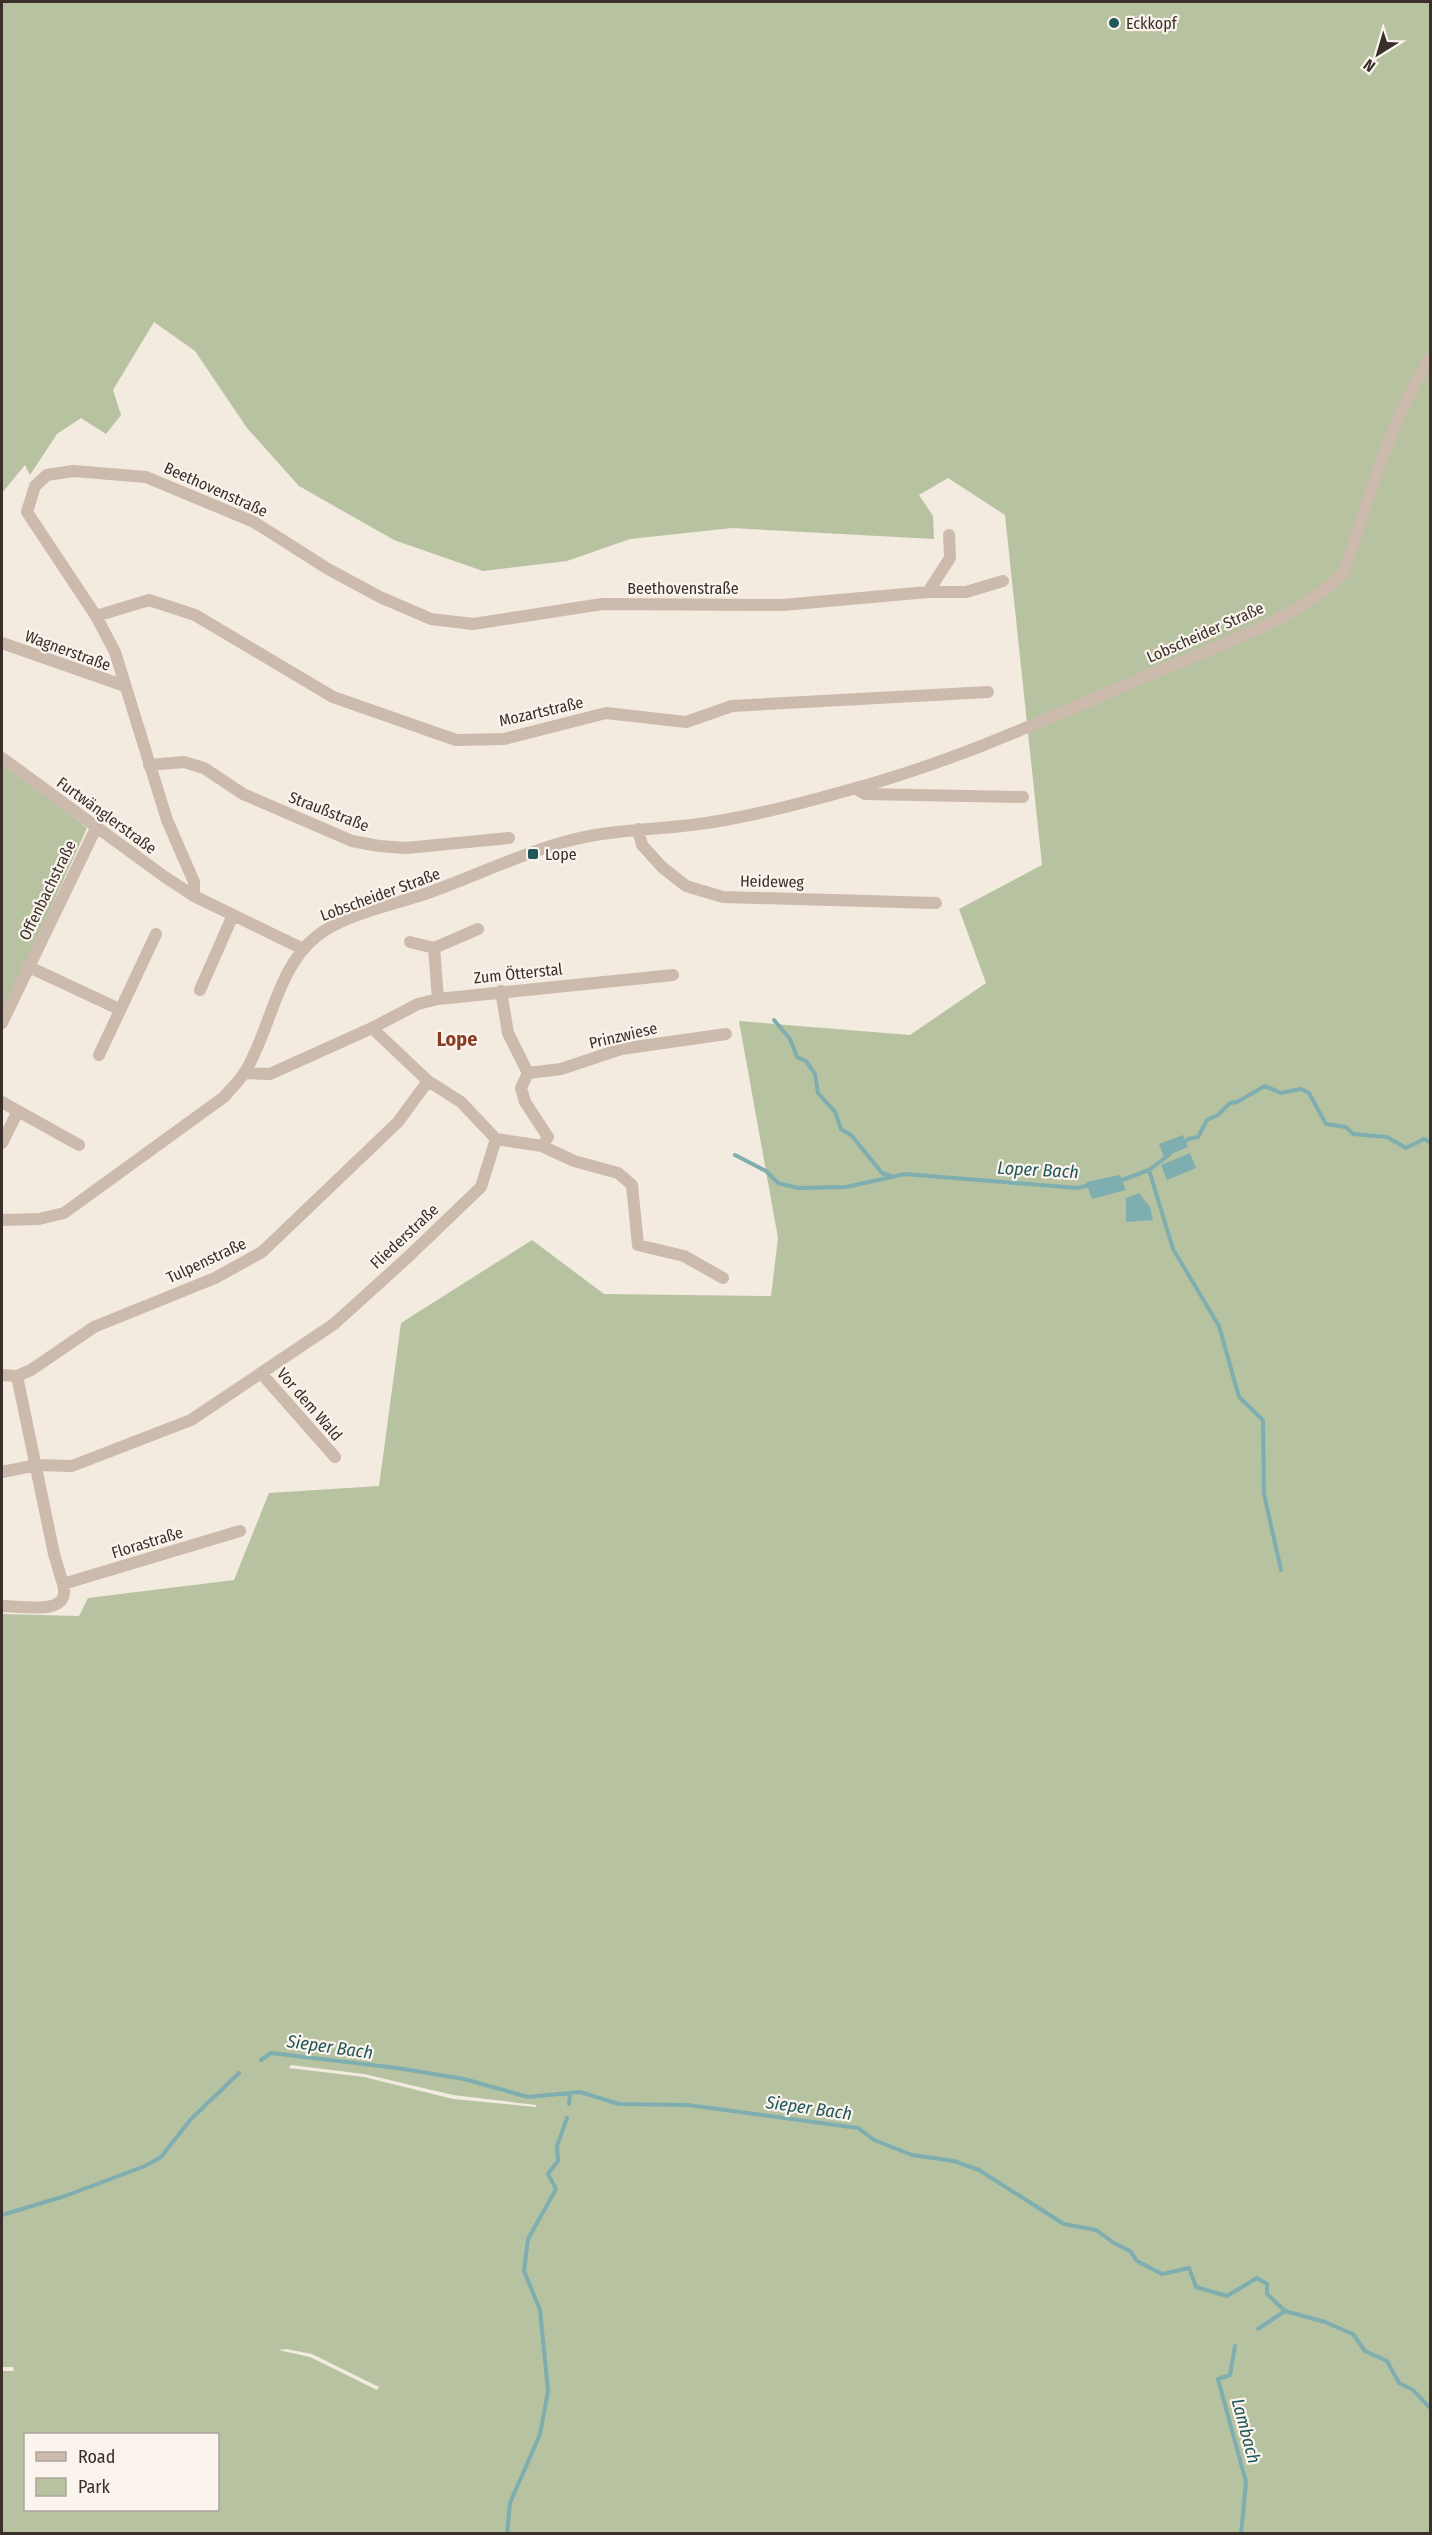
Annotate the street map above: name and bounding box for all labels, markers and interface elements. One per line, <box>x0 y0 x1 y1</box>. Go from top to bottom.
place label: Eckkopf <box>1126 14 1178 33</box>
marker: Eckkopf <box>1107 16 1121 30</box>
north arrow <box>1348 24 1408 84</box>
text: N <box>1360 55 1379 76</box>
street label: Beethovenstraße <box>161 458 271 521</box>
street label: Beethovenstraße <box>627 579 739 598</box>
street label: Lobscheider Straße <box>1144 598 1267 667</box>
street label: Wagnerstraße <box>22 626 113 675</box>
street label: Mozartstraße <box>497 693 585 730</box>
street label: Furtwänglerstraße <box>53 773 160 858</box>
street label: Straußstraße <box>286 787 372 836</box>
street label: Offenbachstraße <box>15 837 80 943</box>
place label: Lope <box>545 845 577 864</box>
marker: Lope <box>526 847 540 861</box>
street label: Lobscheider Straße <box>318 864 443 925</box>
street label: Heideweg <box>740 871 805 892</box>
street label: Zum Ötterstal <box>473 959 563 988</box>
street label: Prinzwiese <box>587 1018 659 1053</box>
district label: Lope <box>437 1027 477 1051</box>
water label: Loper Bach <box>997 1157 1079 1183</box>
street label: Fliederstraße <box>366 1200 442 1273</box>
street label: Tulpenstraße <box>163 1234 249 1287</box>
street label: Vor dem Wald <box>273 1364 346 1445</box>
street label: Florastraße <box>109 1523 185 1562</box>
water label: Sieper Bach <box>285 2030 374 2064</box>
water label: Sieper Bach <box>764 2091 853 2125</box>
water label: Lambach <box>1227 2396 1265 2466</box>
legend <box>24 2433 219 2511</box>
text: Road <box>78 2446 115 2468</box>
text: Park <box>78 2476 111 2498</box>

